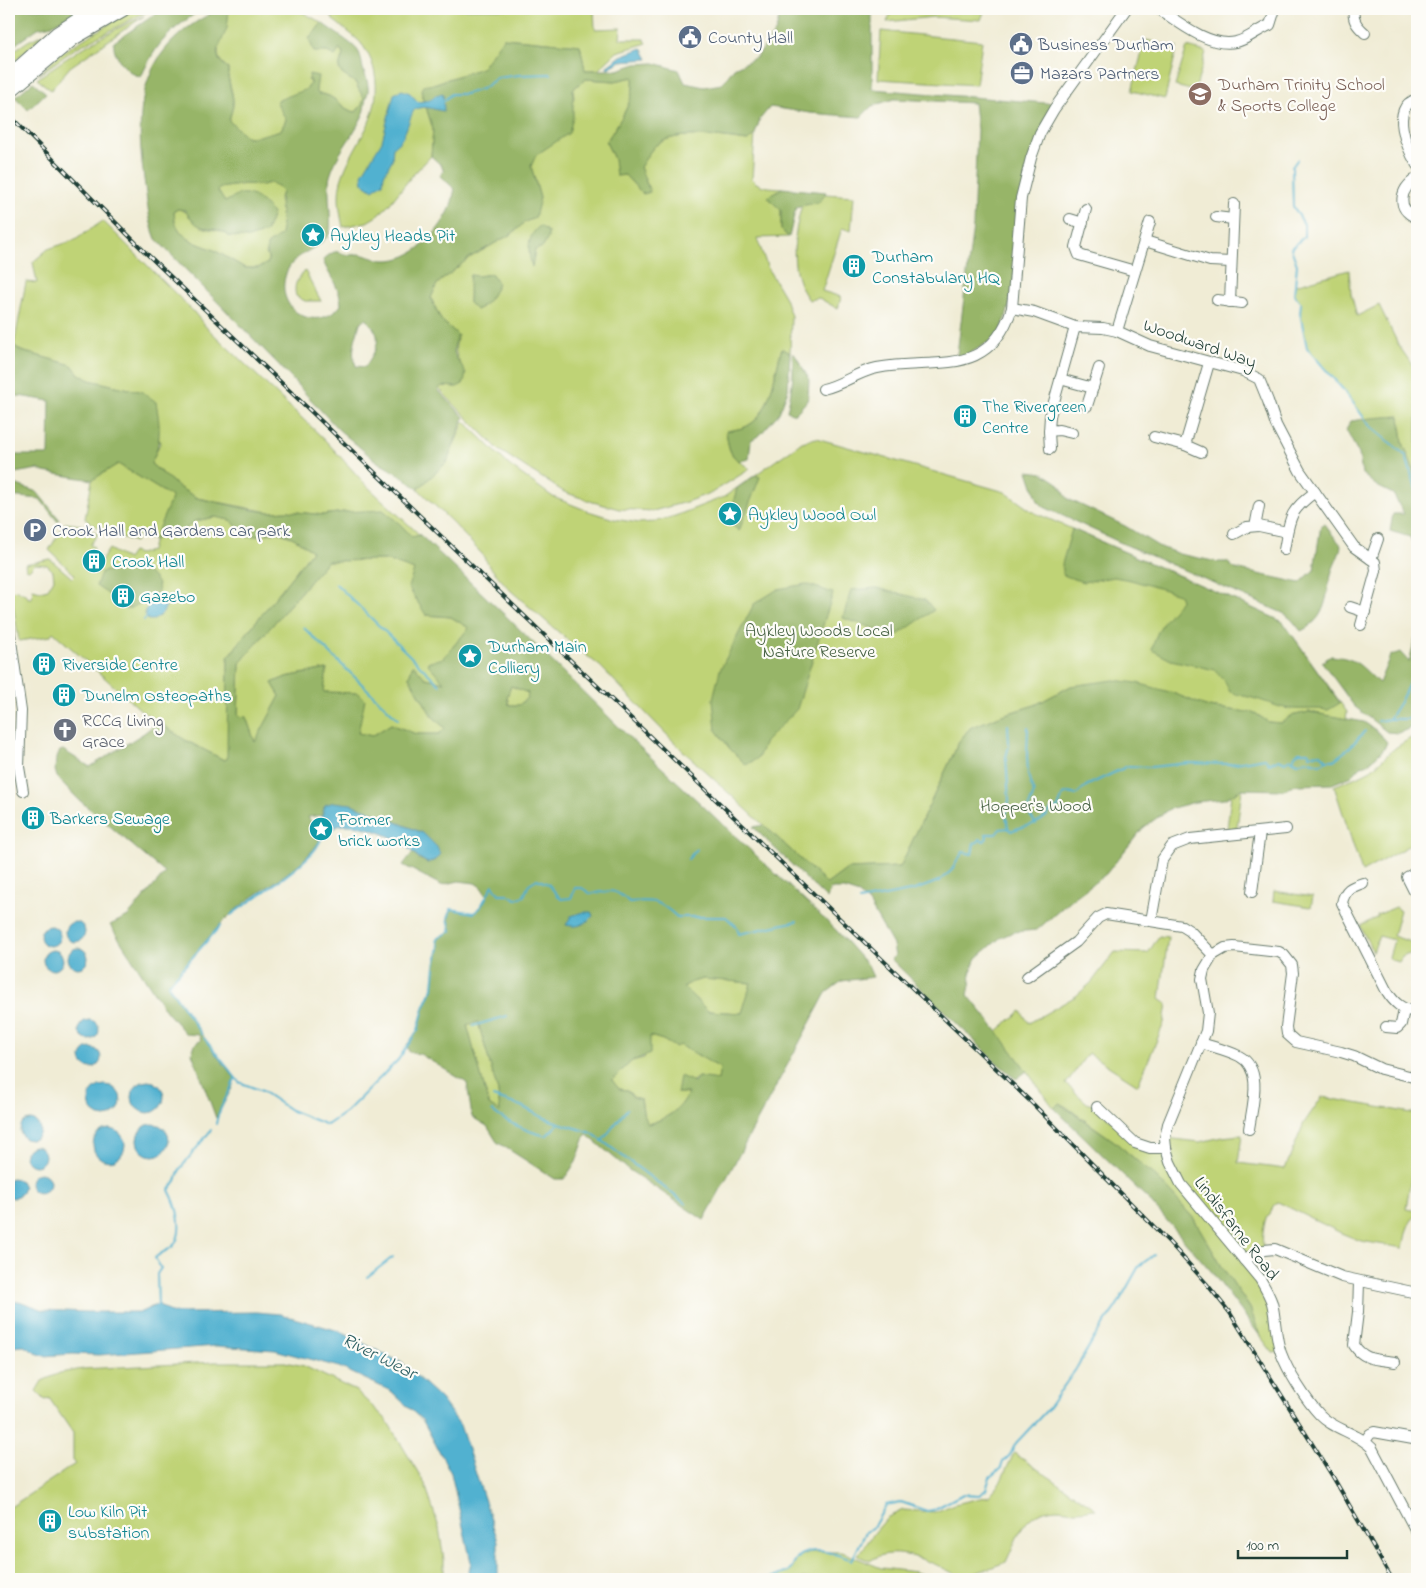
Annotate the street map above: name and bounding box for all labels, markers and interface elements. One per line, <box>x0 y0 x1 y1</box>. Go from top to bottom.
public building icon: County Hall <box>677 24 703 50</box>
place label: County Hall <box>708 26 793 52</box>
public building icon: Business Durham <box>1008 31 1034 57</box>
place label: Business Durham <box>1037 33 1174 59</box>
office icon: Mazars Partners <box>1009 60 1035 86</box>
place label: Mazars Partners <box>1040 62 1160 88</box>
place label: Durham Trinity School & Sports College <box>1217 73 1385 121</box>
school or university icon: Durham Trinity School & Sports College <box>1187 81 1213 107</box>
place icon: Aykley Heads Pit <box>300 222 326 248</box>
place label: Aykley Heads Pit <box>330 224 455 250</box>
place label: Durham Constabulary HQ <box>871 245 1000 292</box>
building icon: Durham Constabulary HQ <box>841 253 867 279</box>
street label: Woodward Way <box>1139 313 1259 376</box>
place label: The Rivergreen Centre <box>982 395 1087 442</box>
building icon: The Rivergreen Centre <box>952 403 978 429</box>
place icon: Aykley Wood Owl <box>717 501 743 527</box>
place label: Aykley Wood Owl <box>748 503 876 529</box>
parking icon: Crook Hall and Gardens car park <box>22 517 48 543</box>
place label: Crook Hall and Gardens car park <box>52 519 290 545</box>
building icon: Crook Hall <box>81 548 107 574</box>
place label: Crook Hall <box>112 550 184 576</box>
building icon: Gazebo <box>110 583 136 609</box>
place label: Gazebo <box>140 585 195 611</box>
park label: Aykley Woods Local Nature Reserve <box>745 619 893 666</box>
place label: Durham Main Colliery <box>487 635 587 682</box>
place icon: Durham Main Colliery <box>457 643 483 669</box>
building icon: Riverside Centre <box>31 651 57 677</box>
place label: Riverside Centre <box>62 653 179 679</box>
building icon: Dunelm Osteopaths <box>51 682 77 708</box>
place label: Dunelm Osteopaths <box>81 684 232 710</box>
place label: RCCG Living Grace <box>82 709 164 756</box>
church icon: RCCG Living Grace <box>52 717 78 743</box>
park label: Hopper's Wood <box>980 794 1092 820</box>
building icon: Barkers Sewage <box>20 805 46 831</box>
place label: Barkers Sewage <box>49 807 171 834</box>
place label: Former brick works <box>337 808 420 855</box>
place icon: Former brick works <box>308 816 334 842</box>
street label: Lindisfarne Road <box>1187 1172 1284 1287</box>
water label: River Wear <box>337 1327 423 1388</box>
place label: Low Kiln Pit substation <box>68 1500 149 1547</box>
building icon: Low Kiln Pit substation <box>37 1508 63 1534</box>
scale bar <box>1238 1528 1347 1560</box>
text: 100 m <box>1246 1535 1279 1557</box>

